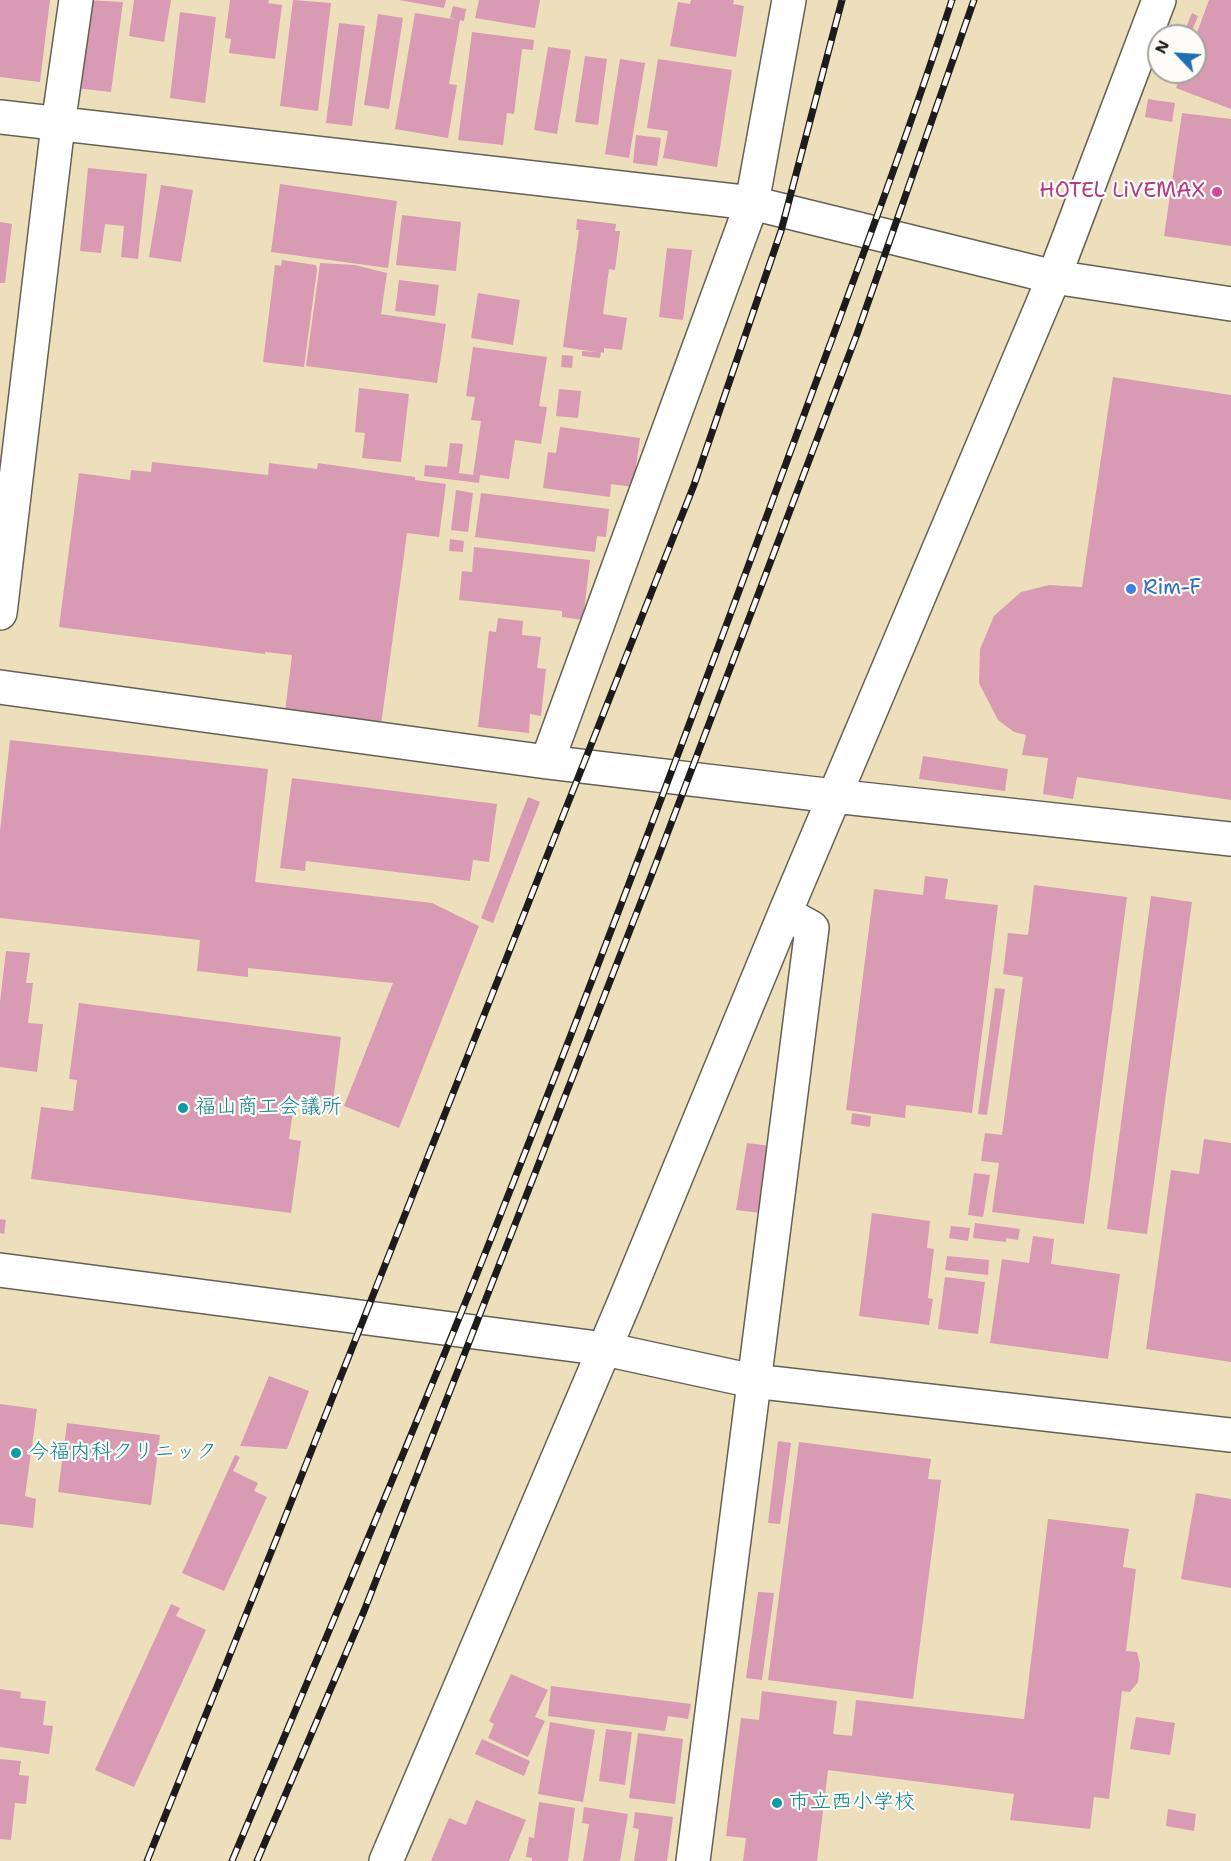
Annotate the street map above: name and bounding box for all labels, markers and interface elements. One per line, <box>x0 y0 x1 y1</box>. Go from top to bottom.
north arrow <box>1147 24 1207 84</box>
text: N <box>1150 37 1174 57</box>
place label: HOTEL LiVEMAX <box>1039 179 1205 205</box>
marker: HOTEL LiVEMAX <box>1210 185 1224 199</box>
place label: Rim-F <box>1143 576 1201 602</box>
marker: Rim-F <box>1124 582 1138 596</box>
place label: 福山商工会議所 <box>195 1095 342 1121</box>
marker: 福山商工会議所 <box>176 1101 190 1115</box>
place label: 今福内科クリニック <box>28 1440 217 1466</box>
marker: 今福内科クリニック <box>9 1446 23 1460</box>
place label: 市立西小学校 <box>789 1790 915 1816</box>
marker: 市立西小学校 <box>770 1796 784 1810</box>

